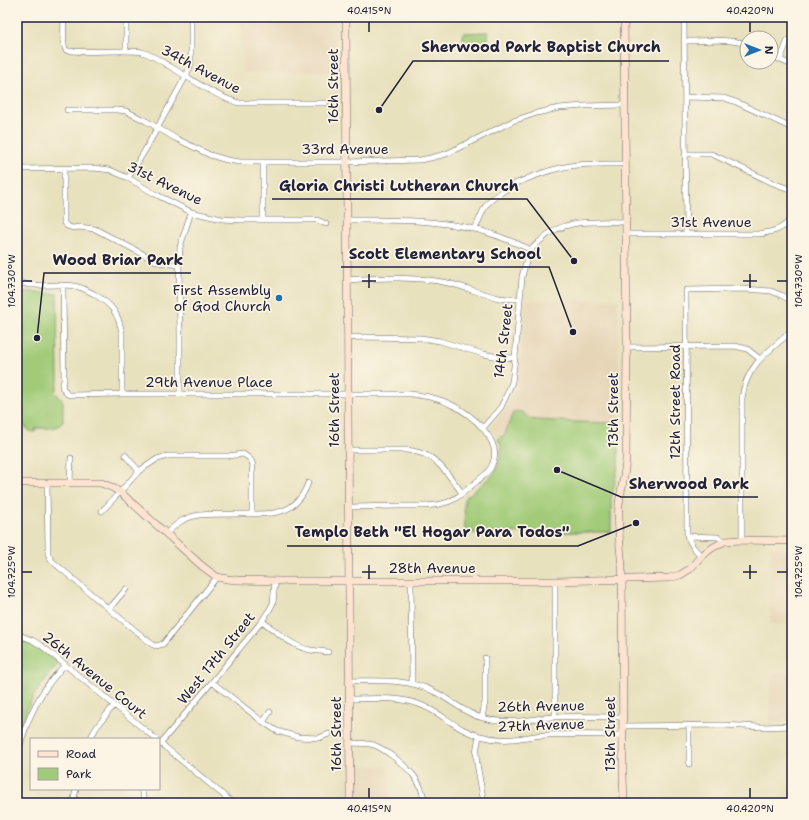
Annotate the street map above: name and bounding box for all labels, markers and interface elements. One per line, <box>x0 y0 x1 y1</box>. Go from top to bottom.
text: 40.415°N <box>347 4 391 17</box>
text: 40.420°N <box>726 4 774 17</box>
north arrow <box>739 30 779 70</box>
callout: Sherwood Park Baptist Church <box>413 34 669 61</box>
text: Sherwood Park Baptist Church <box>421 37 661 57</box>
street label: 34th Avenue <box>158 40 244 98</box>
text: N <box>761 46 776 55</box>
street label: 16th Street <box>324 48 342 124</box>
street label: 33rd Avenue <box>301 140 389 158</box>
street label: 31st Avenue <box>125 157 206 209</box>
callout: Gloria Christi Lutheran Church <box>272 172 527 199</box>
text: Gloria Christi Lutheran Church <box>279 176 519 196</box>
street label: 31st Avenue <box>670 213 752 231</box>
callout: Scott Elementary School <box>341 240 549 267</box>
text: Scott Elementary School <box>349 244 541 264</box>
callout: Wood Briar Park <box>44 246 191 273</box>
text: Wood Briar Park <box>53 250 184 270</box>
text: 104.730°W <box>5 254 18 308</box>
text: 104.730°W <box>792 254 805 308</box>
place label: First Assembly of God Church <box>173 281 271 315</box>
marker: First Assembly of God Church <box>274 293 284 303</box>
street label: 14th Street <box>489 302 517 380</box>
street label: 12th Street Road <box>666 344 684 460</box>
street label: 16th Street <box>325 372 343 448</box>
street label: 13th Street <box>604 372 622 448</box>
street label: 29th Avenue Place <box>145 373 273 391</box>
callout: Sherwood Park <box>621 470 758 497</box>
text: Sherwood Park <box>629 474 749 494</box>
callout: Templo Beth "El Hogar Para Todos" <box>287 519 578 546</box>
text: Templo Beth "El Hogar Para Todos" <box>294 522 570 542</box>
text: 104.725°W <box>5 545 18 598</box>
text: 104.725°W <box>792 545 805 598</box>
street label: 28th Avenue <box>388 559 476 577</box>
street label: West 17th Street <box>173 608 259 708</box>
street label: 26th Avenue Court <box>39 627 151 723</box>
street label: 16th Street <box>327 696 345 772</box>
street label: 26th Avenue <box>497 696 585 716</box>
street label: 13th Street <box>601 696 619 772</box>
street label: 27th Avenue <box>497 714 585 736</box>
legend <box>30 738 160 790</box>
text: Road <box>66 746 97 762</box>
text: Park <box>66 766 92 782</box>
text: 40.415°N <box>347 802 391 815</box>
text: 40.420°N <box>726 802 774 815</box>

